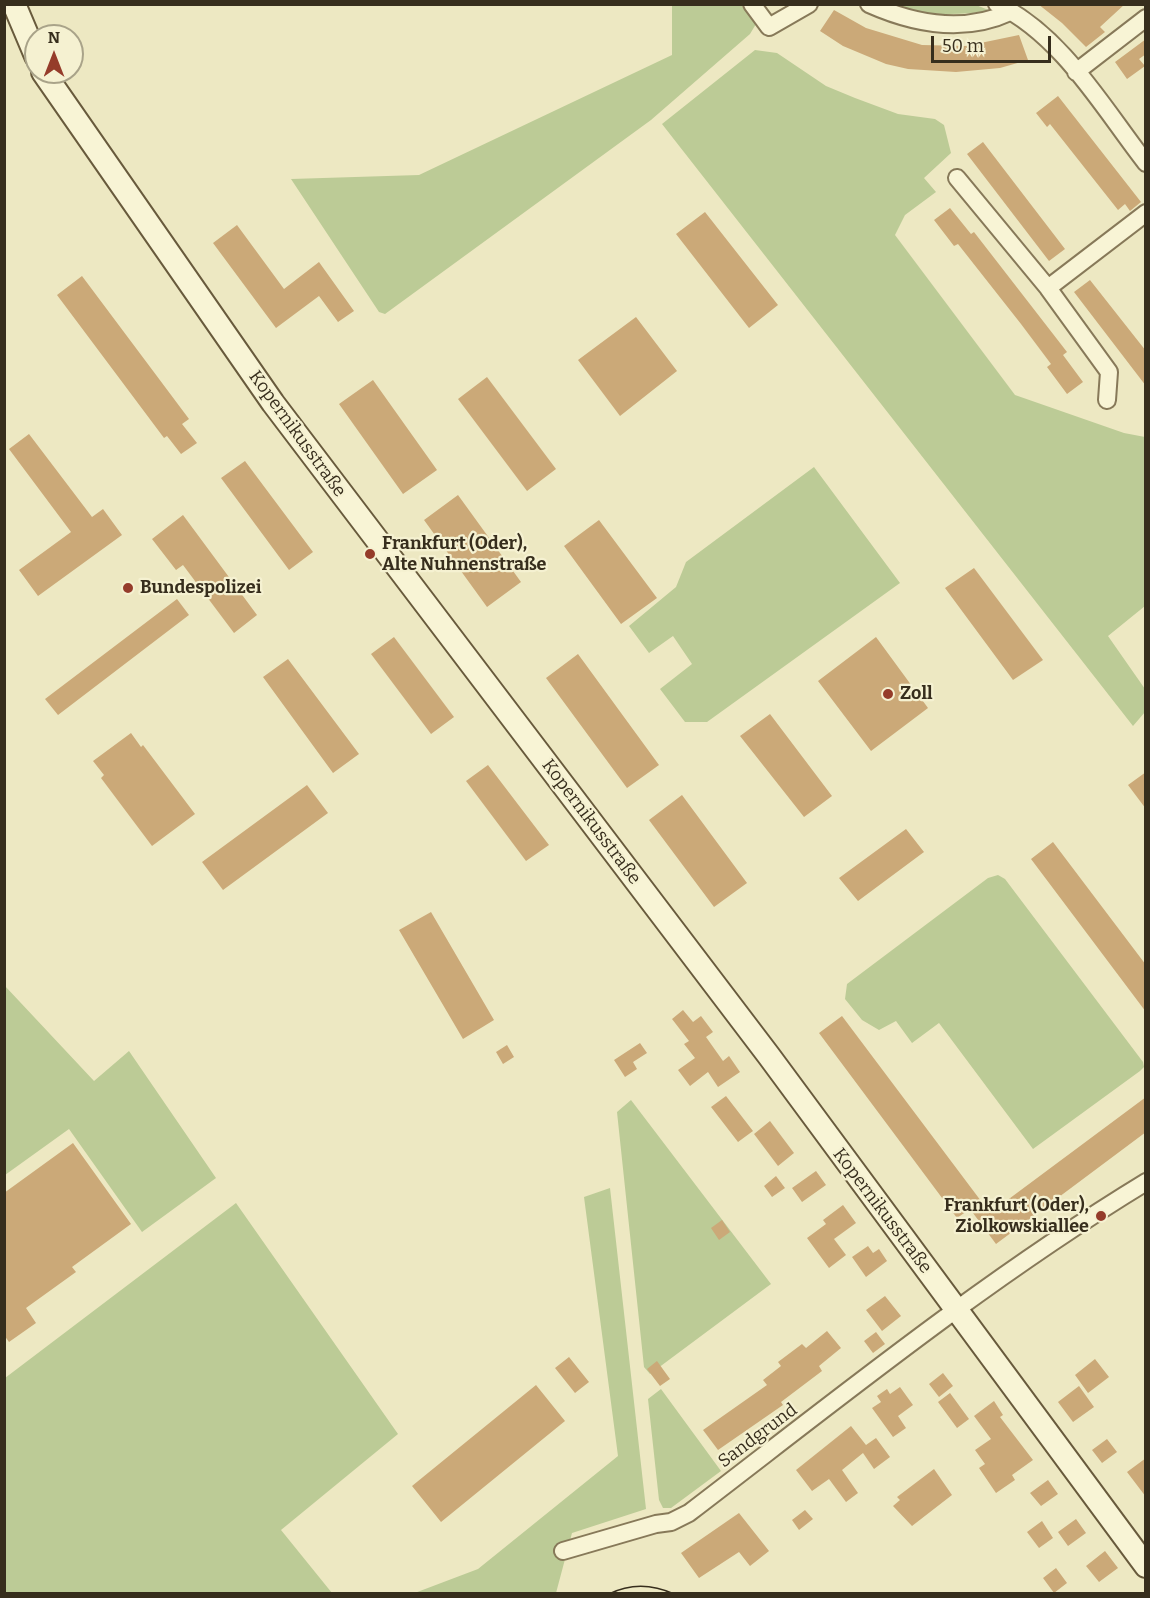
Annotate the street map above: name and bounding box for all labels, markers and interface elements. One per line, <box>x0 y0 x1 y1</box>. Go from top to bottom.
north arrow <box>24 24 84 84</box>
scale bar <box>934 24 1054 62</box>
text: N <box>48 28 60 47</box>
text: 50 m <box>942 35 984 57</box>
street label: Kopernikusstraße <box>244 367 350 501</box>
place label: Frankfurt (Oder), Alte Nuhnenstraße <box>382 533 546 576</box>
marker: Frankfurt (Oder), Alte Nuhnenstraße <box>363 547 377 561</box>
place label: Bundespolizei <box>140 577 261 599</box>
marker: Bundespolizei <box>121 581 135 595</box>
place label: Zoll <box>900 683 933 705</box>
marker: Zoll <box>881 687 895 701</box>
street label: Kopernikusstraße <box>537 755 645 889</box>
street label: Kopernikusstraße <box>828 1144 936 1278</box>
place label: Frankfurt (Oder), Ziolkowskiallee <box>944 1195 1089 1238</box>
marker: Frankfurt (Oder), Ziolkowskiallee <box>1094 1209 1108 1223</box>
street label: Sandgrund <box>714 1399 802 1473</box>

